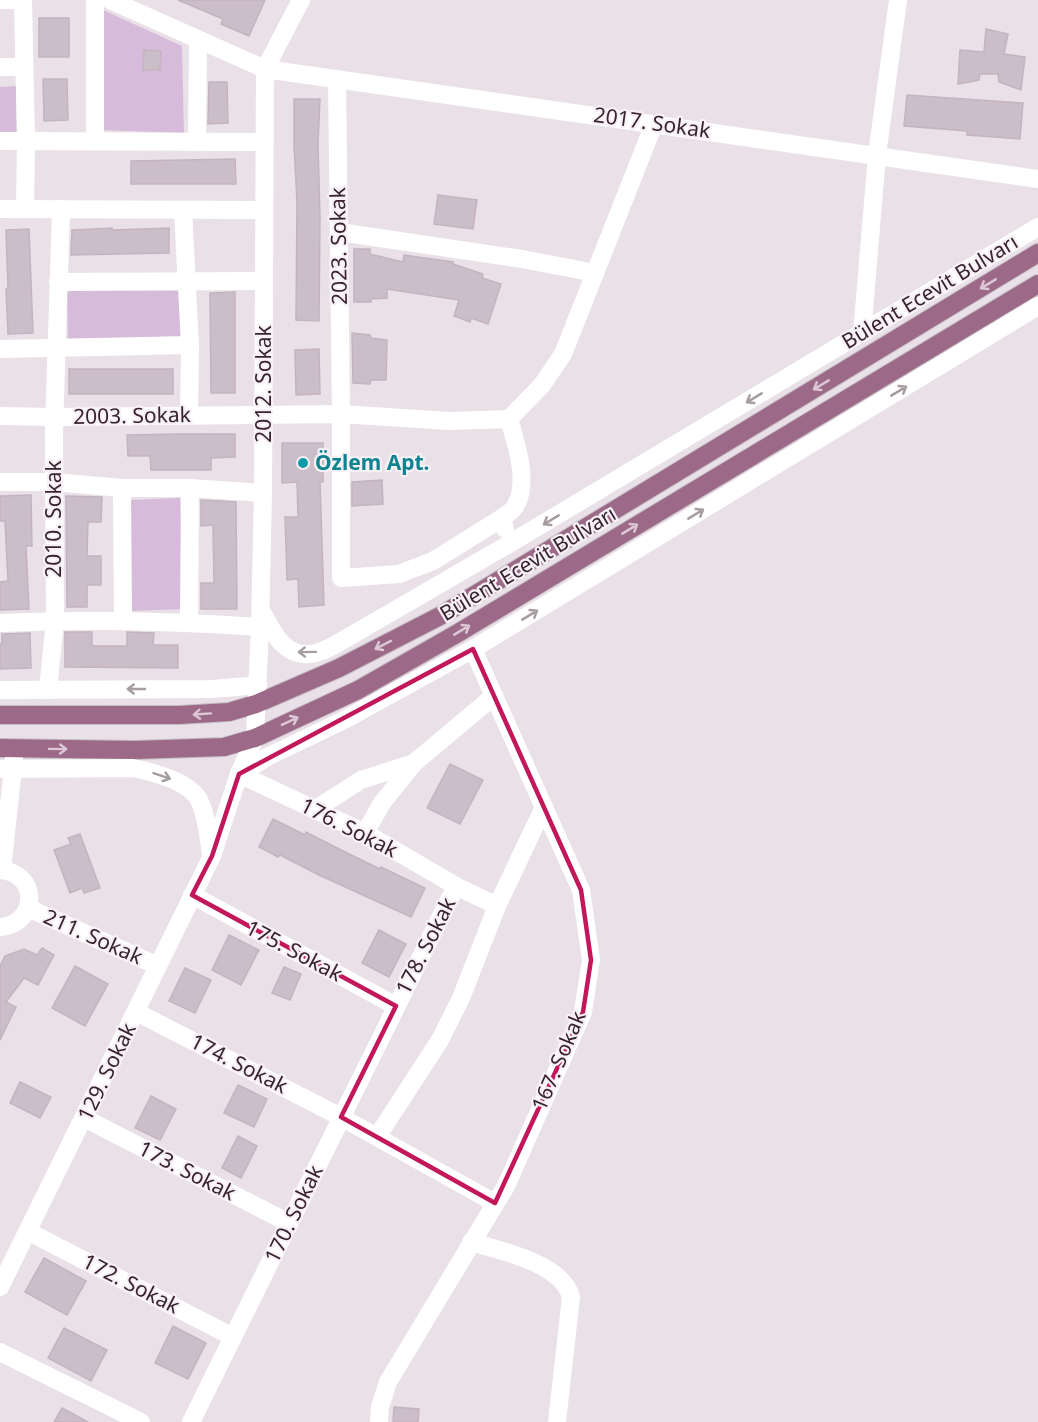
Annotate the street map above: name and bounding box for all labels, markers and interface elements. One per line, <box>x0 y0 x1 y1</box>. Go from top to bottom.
street label: 2017. Sokak <box>592 100 713 144</box>
street label: 2023. Sokak <box>323 186 353 305</box>
street label: Bülent Ecevit Bulvarı <box>836 227 1023 355</box>
one-way arrow <box>980 278 997 290</box>
street label: 2012. Sokak <box>249 324 277 443</box>
one-way arrow <box>813 379 830 391</box>
one-way arrow <box>890 384 907 396</box>
one-way arrow <box>746 393 763 405</box>
street label: 2003. Sokak <box>73 400 192 430</box>
place label: Özlem Apt. <box>315 448 430 476</box>
marker: Özlem Apt. <box>296 456 310 470</box>
street label: 2010. Sokak <box>39 459 67 578</box>
street label: Bülent Ecevit Bulvarı <box>434 499 621 627</box>
one-way arrow <box>687 507 704 519</box>
one-way arrow <box>543 514 560 526</box>
one-way arrow <box>621 523 638 535</box>
one-way arrow <box>521 608 538 620</box>
one-way arrow <box>453 623 470 635</box>
one-way arrow <box>375 639 392 651</box>
one-way arrow <box>298 647 317 658</box>
one-way arrow <box>127 683 147 695</box>
one-way arrow <box>193 709 213 720</box>
one-way arrow <box>281 715 299 727</box>
one-way arrow <box>48 743 68 754</box>
one-way arrow <box>153 771 171 782</box>
street label: 176. Sokak <box>296 791 404 864</box>
street label: 178. Sokak <box>389 891 462 999</box>
street label: 211. Sokak <box>39 902 148 971</box>
street label: 175. Sokak <box>241 913 348 988</box>
street label: 167. Sokak <box>525 1006 592 1115</box>
street label: 129. Sokak <box>70 1017 142 1125</box>
street label: 174. Sokak <box>186 1027 294 1100</box>
street label: 173. Sokak <box>134 1134 242 1207</box>
street label: 170. Sokak <box>257 1159 329 1267</box>
street label: 172. Sokak <box>78 1247 186 1320</box>

